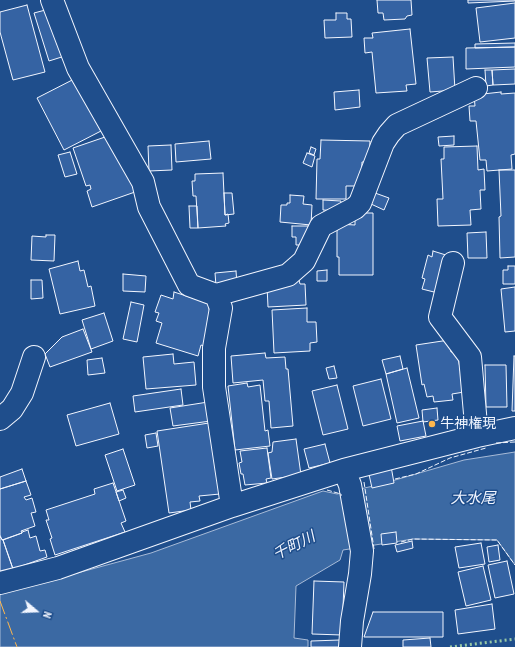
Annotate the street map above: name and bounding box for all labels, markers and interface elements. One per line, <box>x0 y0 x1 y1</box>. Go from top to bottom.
place label: 牛神権現 <box>440 416 496 432</box>
marker: 牛神権現 <box>427 419 437 429</box>
water label: 大水尾 <box>451 490 495 508</box>
water label: 千町川 <box>270 528 318 564</box>
north arrow <box>16 591 56 631</box>
text: N <box>40 610 55 620</box>

